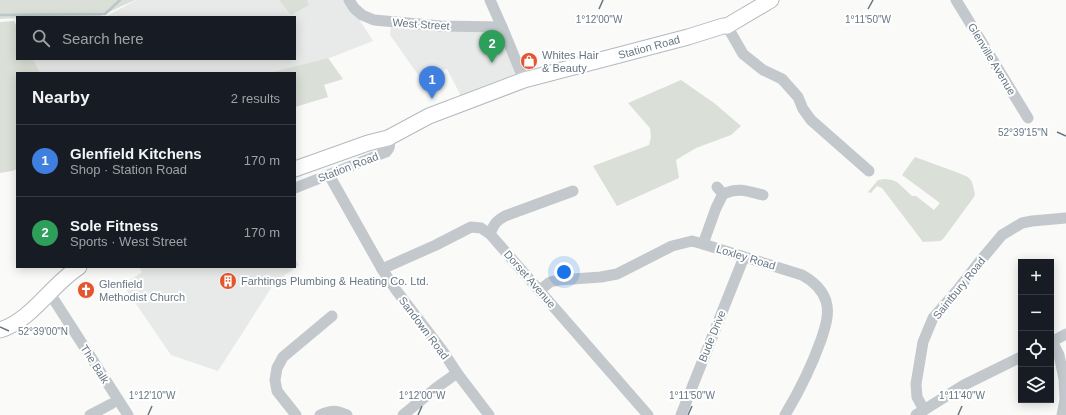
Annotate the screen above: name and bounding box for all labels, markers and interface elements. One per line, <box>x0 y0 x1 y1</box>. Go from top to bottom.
text: 1°12'00"W <box>576 14 623 25</box>
text: 1°11'50"W <box>845 14 892 25</box>
search box <box>16 16 296 60</box>
street label: West Street <box>392 16 450 32</box>
street label: Glenville Avenue <box>966 21 1018 97</box>
icon: search <box>30 27 52 49</box>
text: Search here <box>62 30 144 47</box>
pin: 2 <box>479 30 505 63</box>
street label: Station Road <box>617 33 681 61</box>
place label: Whites Hair & Beauty <box>542 49 599 74</box>
shop icon: Whites Hair & Beauty <box>519 51 539 71</box>
pin: 1 <box>419 66 445 99</box>
text: Nearby <box>32 88 90 107</box>
text: 2 results <box>231 91 280 106</box>
text: 52°39'15"N <box>998 127 1048 138</box>
text: Glenfield Kitchens <box>70 145 202 162</box>
street label: Station Road <box>316 150 380 184</box>
text: 1 <box>41 153 49 168</box>
text: 170 m <box>244 153 280 168</box>
text: Shop · Station Road <box>70 162 187 177</box>
text: Sole Fitness <box>70 217 158 234</box>
text: 2 <box>41 225 49 240</box>
text: 170 m <box>244 225 280 240</box>
text: Sports · West Street <box>70 234 187 249</box>
street label: Loxley Road <box>715 242 777 272</box>
street label: Dorset Avenue <box>502 248 558 310</box>
street label: Saintbury Road <box>930 255 988 321</box>
map controls <box>1018 259 1054 403</box>
button: + <box>1018 259 1054 295</box>
your location <box>554 262 574 282</box>
building icon: Farhtings Plumbing & Heating Co. Ltd. <box>218 271 238 291</box>
place label: Farhtings Plumbing & Heating Co. Ltd. <box>241 275 429 287</box>
place label: Glenfield Methodist Church <box>99 278 185 303</box>
church icon: Glenfield Methodist Church <box>76 280 96 300</box>
street label: Sandown Road <box>397 294 451 362</box>
button: − <box>1018 295 1054 331</box>
street label: Bude Drive <box>696 309 728 363</box>
text: 52°39'00"N <box>18 326 68 337</box>
button: locate <box>1018 331 1054 367</box>
street label: The Balk <box>78 342 112 386</box>
button: layers <box>1018 367 1054 403</box>
text: 1°12'10"W <box>129 390 176 401</box>
text: 1°12'00"W <box>399 390 446 401</box>
text: 1°11'50"W <box>669 390 716 401</box>
text: 1°11'40"W <box>939 390 986 401</box>

